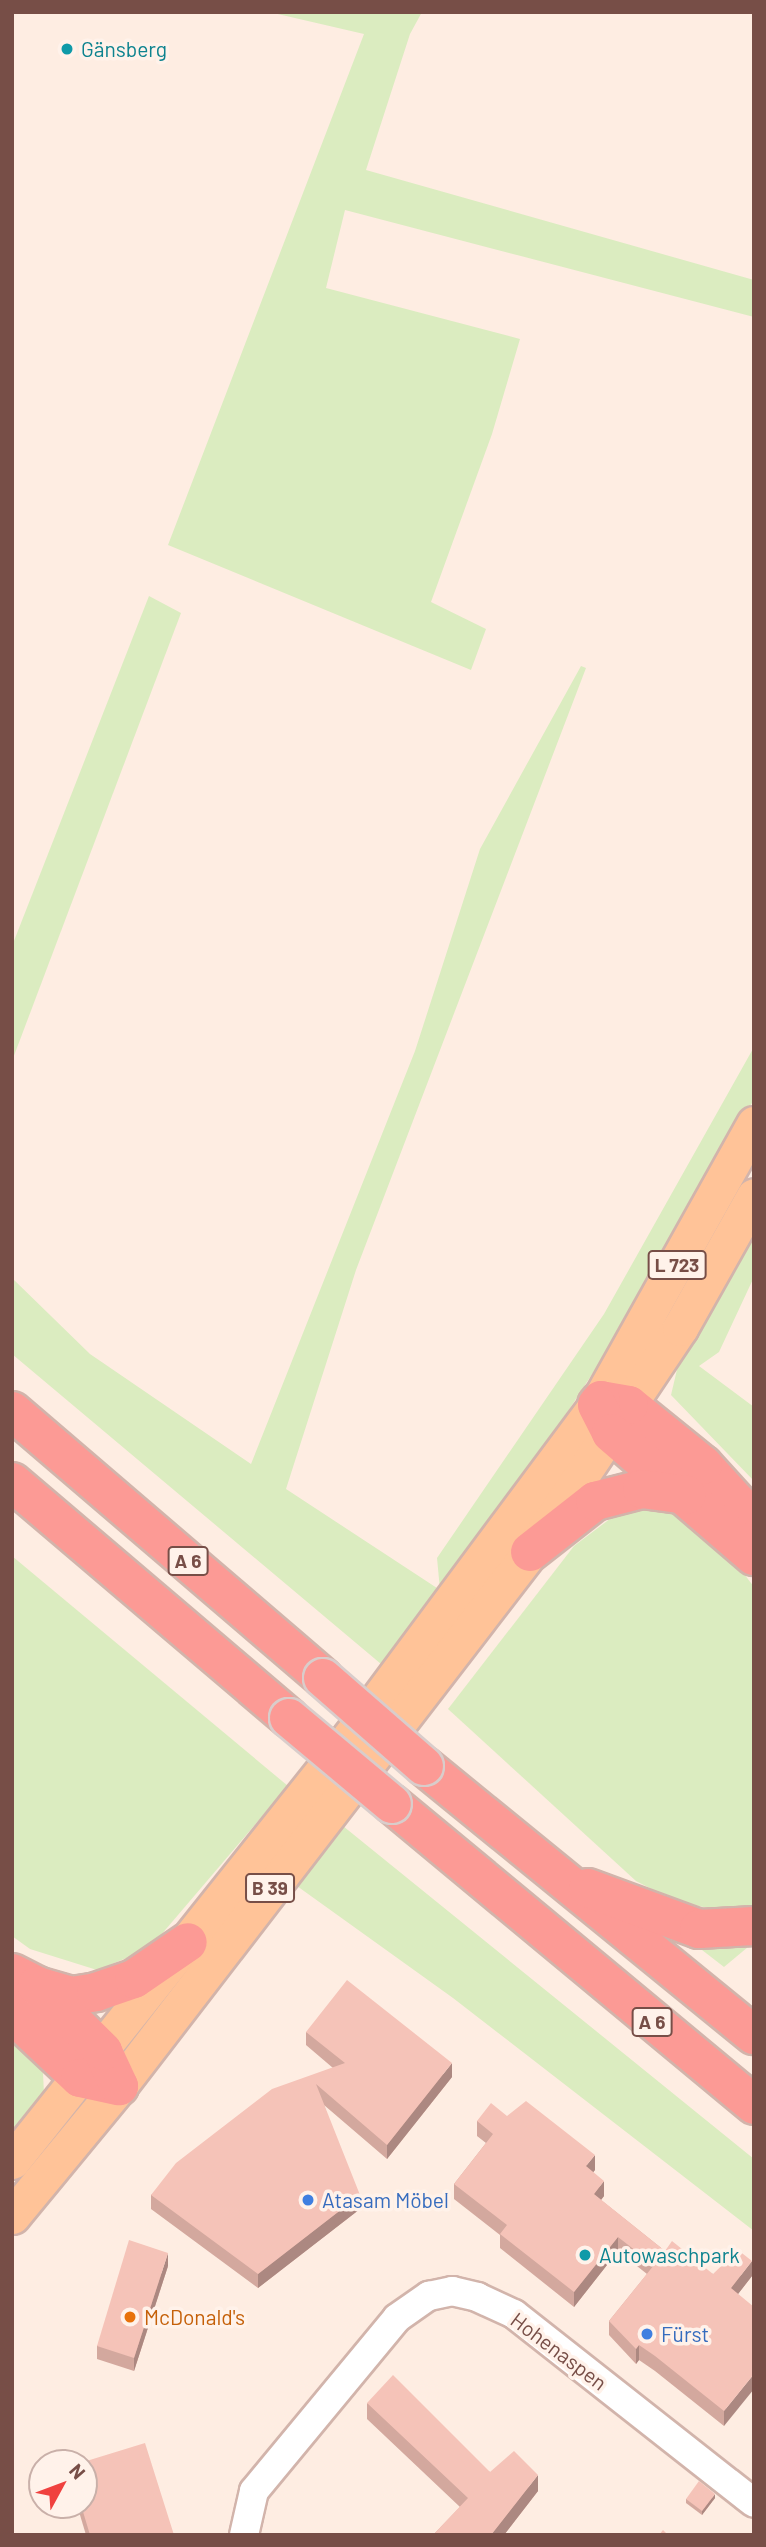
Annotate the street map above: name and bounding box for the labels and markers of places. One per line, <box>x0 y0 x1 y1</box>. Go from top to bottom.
place label: Gänsberg <box>81 36 167 62</box>
marker: Gänsberg <box>59 41 75 57</box>
place label: Atasam Möbel <box>322 2187 449 2213</box>
marker: Atasam Möbel <box>300 2192 316 2208</box>
place label: Autowaschpark <box>599 2242 740 2268</box>
marker: Autowaschpark <box>577 2247 593 2263</box>
place label: McDonald's <box>144 2304 245 2330</box>
marker: McDonald's <box>122 2309 138 2325</box>
place label: Fürst <box>661 2321 709 2347</box>
marker: Fürst <box>639 2326 655 2342</box>

